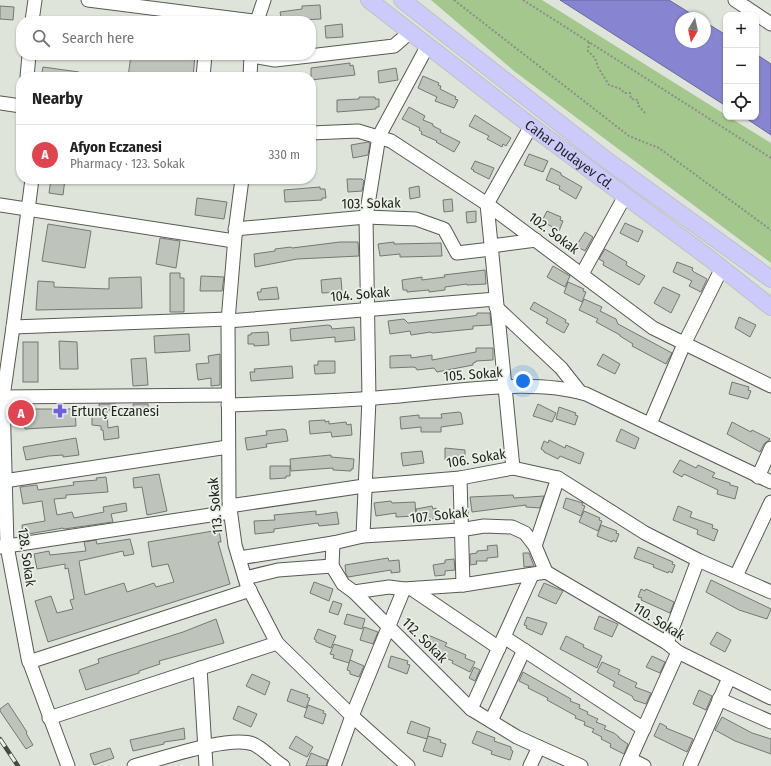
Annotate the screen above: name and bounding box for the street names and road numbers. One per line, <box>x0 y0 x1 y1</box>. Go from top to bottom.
street label: Cahar Dudayev Cd. <box>521 117 617 193</box>
street label: 103. Sokak <box>341 194 401 213</box>
street label: 102. Sokak <box>525 209 583 258</box>
street label: 104. Sokak <box>330 283 391 306</box>
street label: 105. Sokak <box>443 364 504 385</box>
street label: 106. Sokak <box>445 445 507 472</box>
street label: 113. Sokak <box>204 476 226 535</box>
street label: 107. Sokak <box>409 504 469 527</box>
street label: 128. Sokak <box>14 527 39 588</box>
street label: 110. Sokak <box>630 599 688 644</box>
street label: 112. Sokak <box>398 614 451 667</box>

